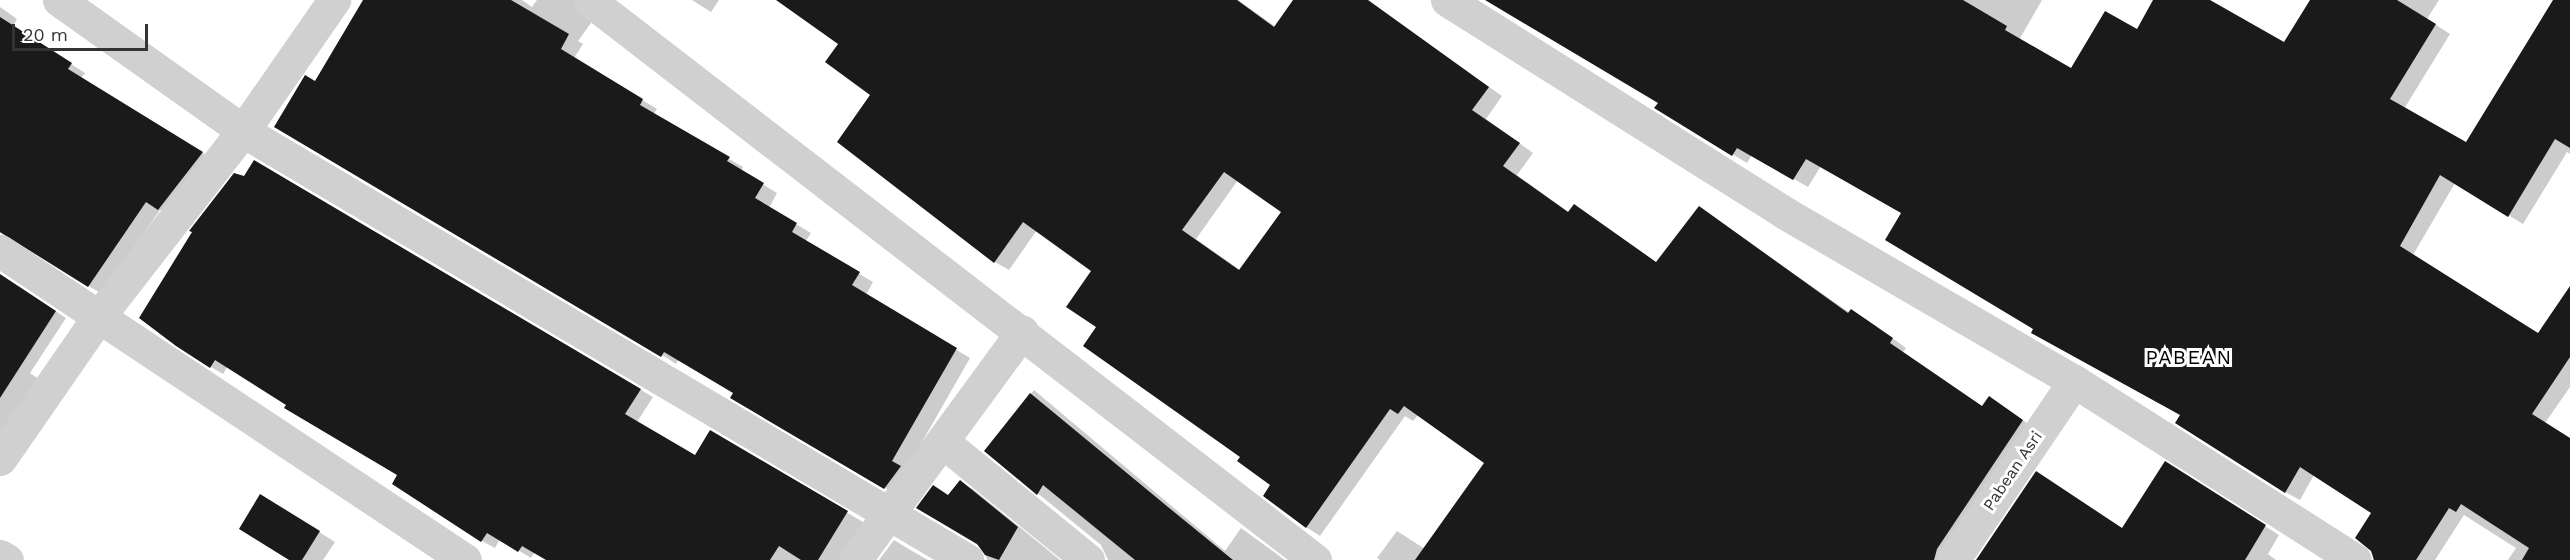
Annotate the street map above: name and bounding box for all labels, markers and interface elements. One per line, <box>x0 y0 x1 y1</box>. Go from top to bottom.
scale bar <box>15 12 152 50</box>
text: 20 m <box>23 24 68 45</box>
district label: PABEAN <box>2145 345 2233 369</box>
street label: Pabean Asri <box>1979 427 2047 515</box>

